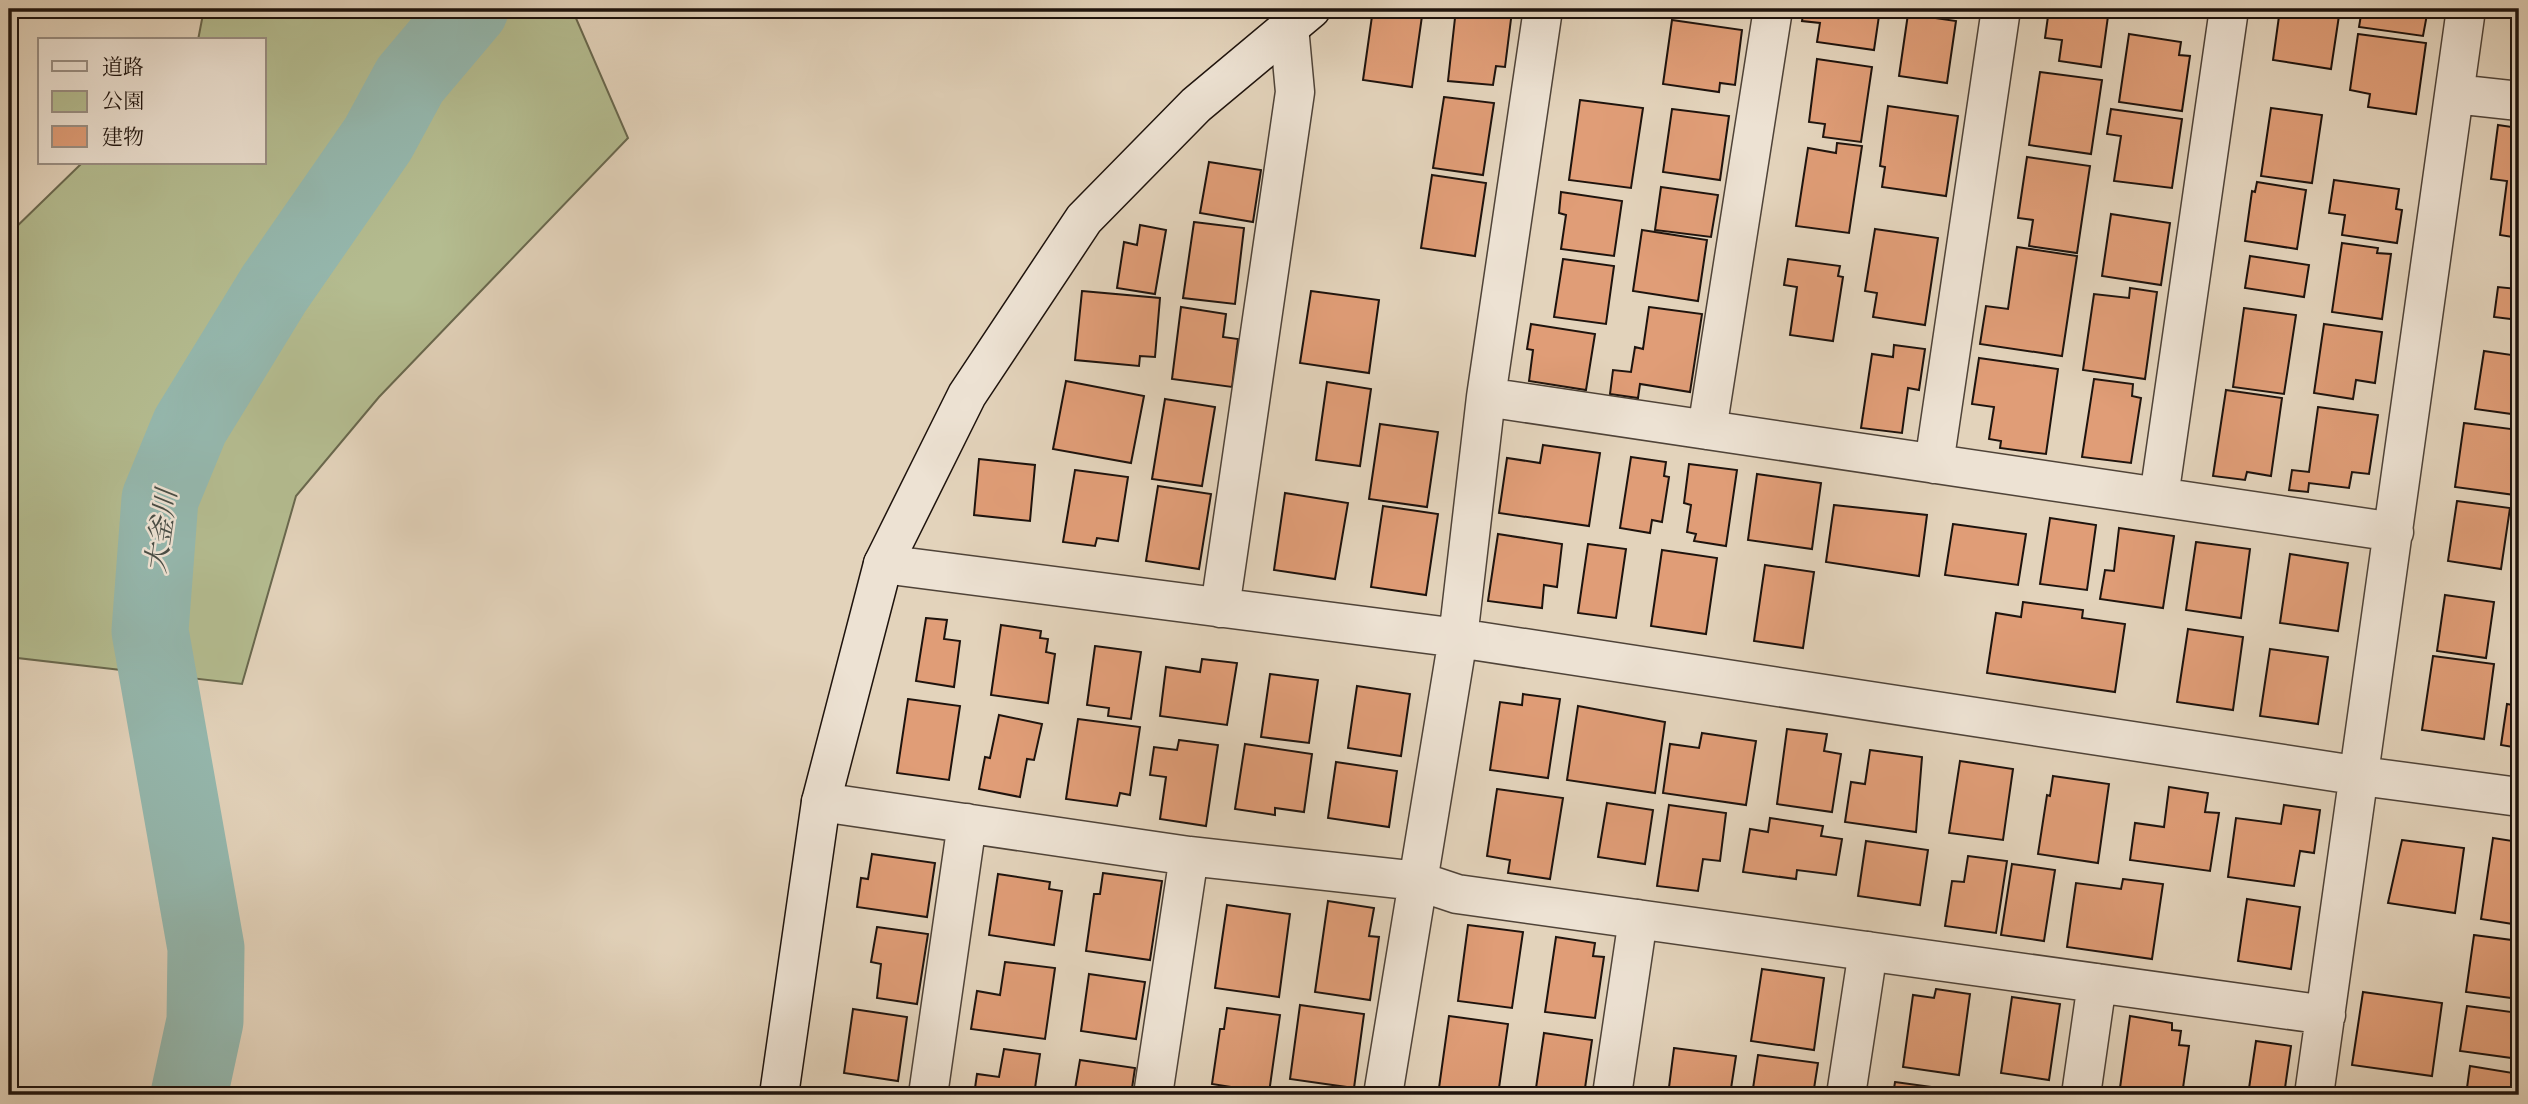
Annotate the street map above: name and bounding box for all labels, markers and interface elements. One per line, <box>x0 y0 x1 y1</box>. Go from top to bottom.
legend <box>38 38 266 164</box>
text: 道路 <box>102 54 144 80</box>
text: 公園 <box>102 88 144 114</box>
text: 建物 <box>102 124 144 150</box>
water label: 大釜川 <box>138 484 185 575</box>

